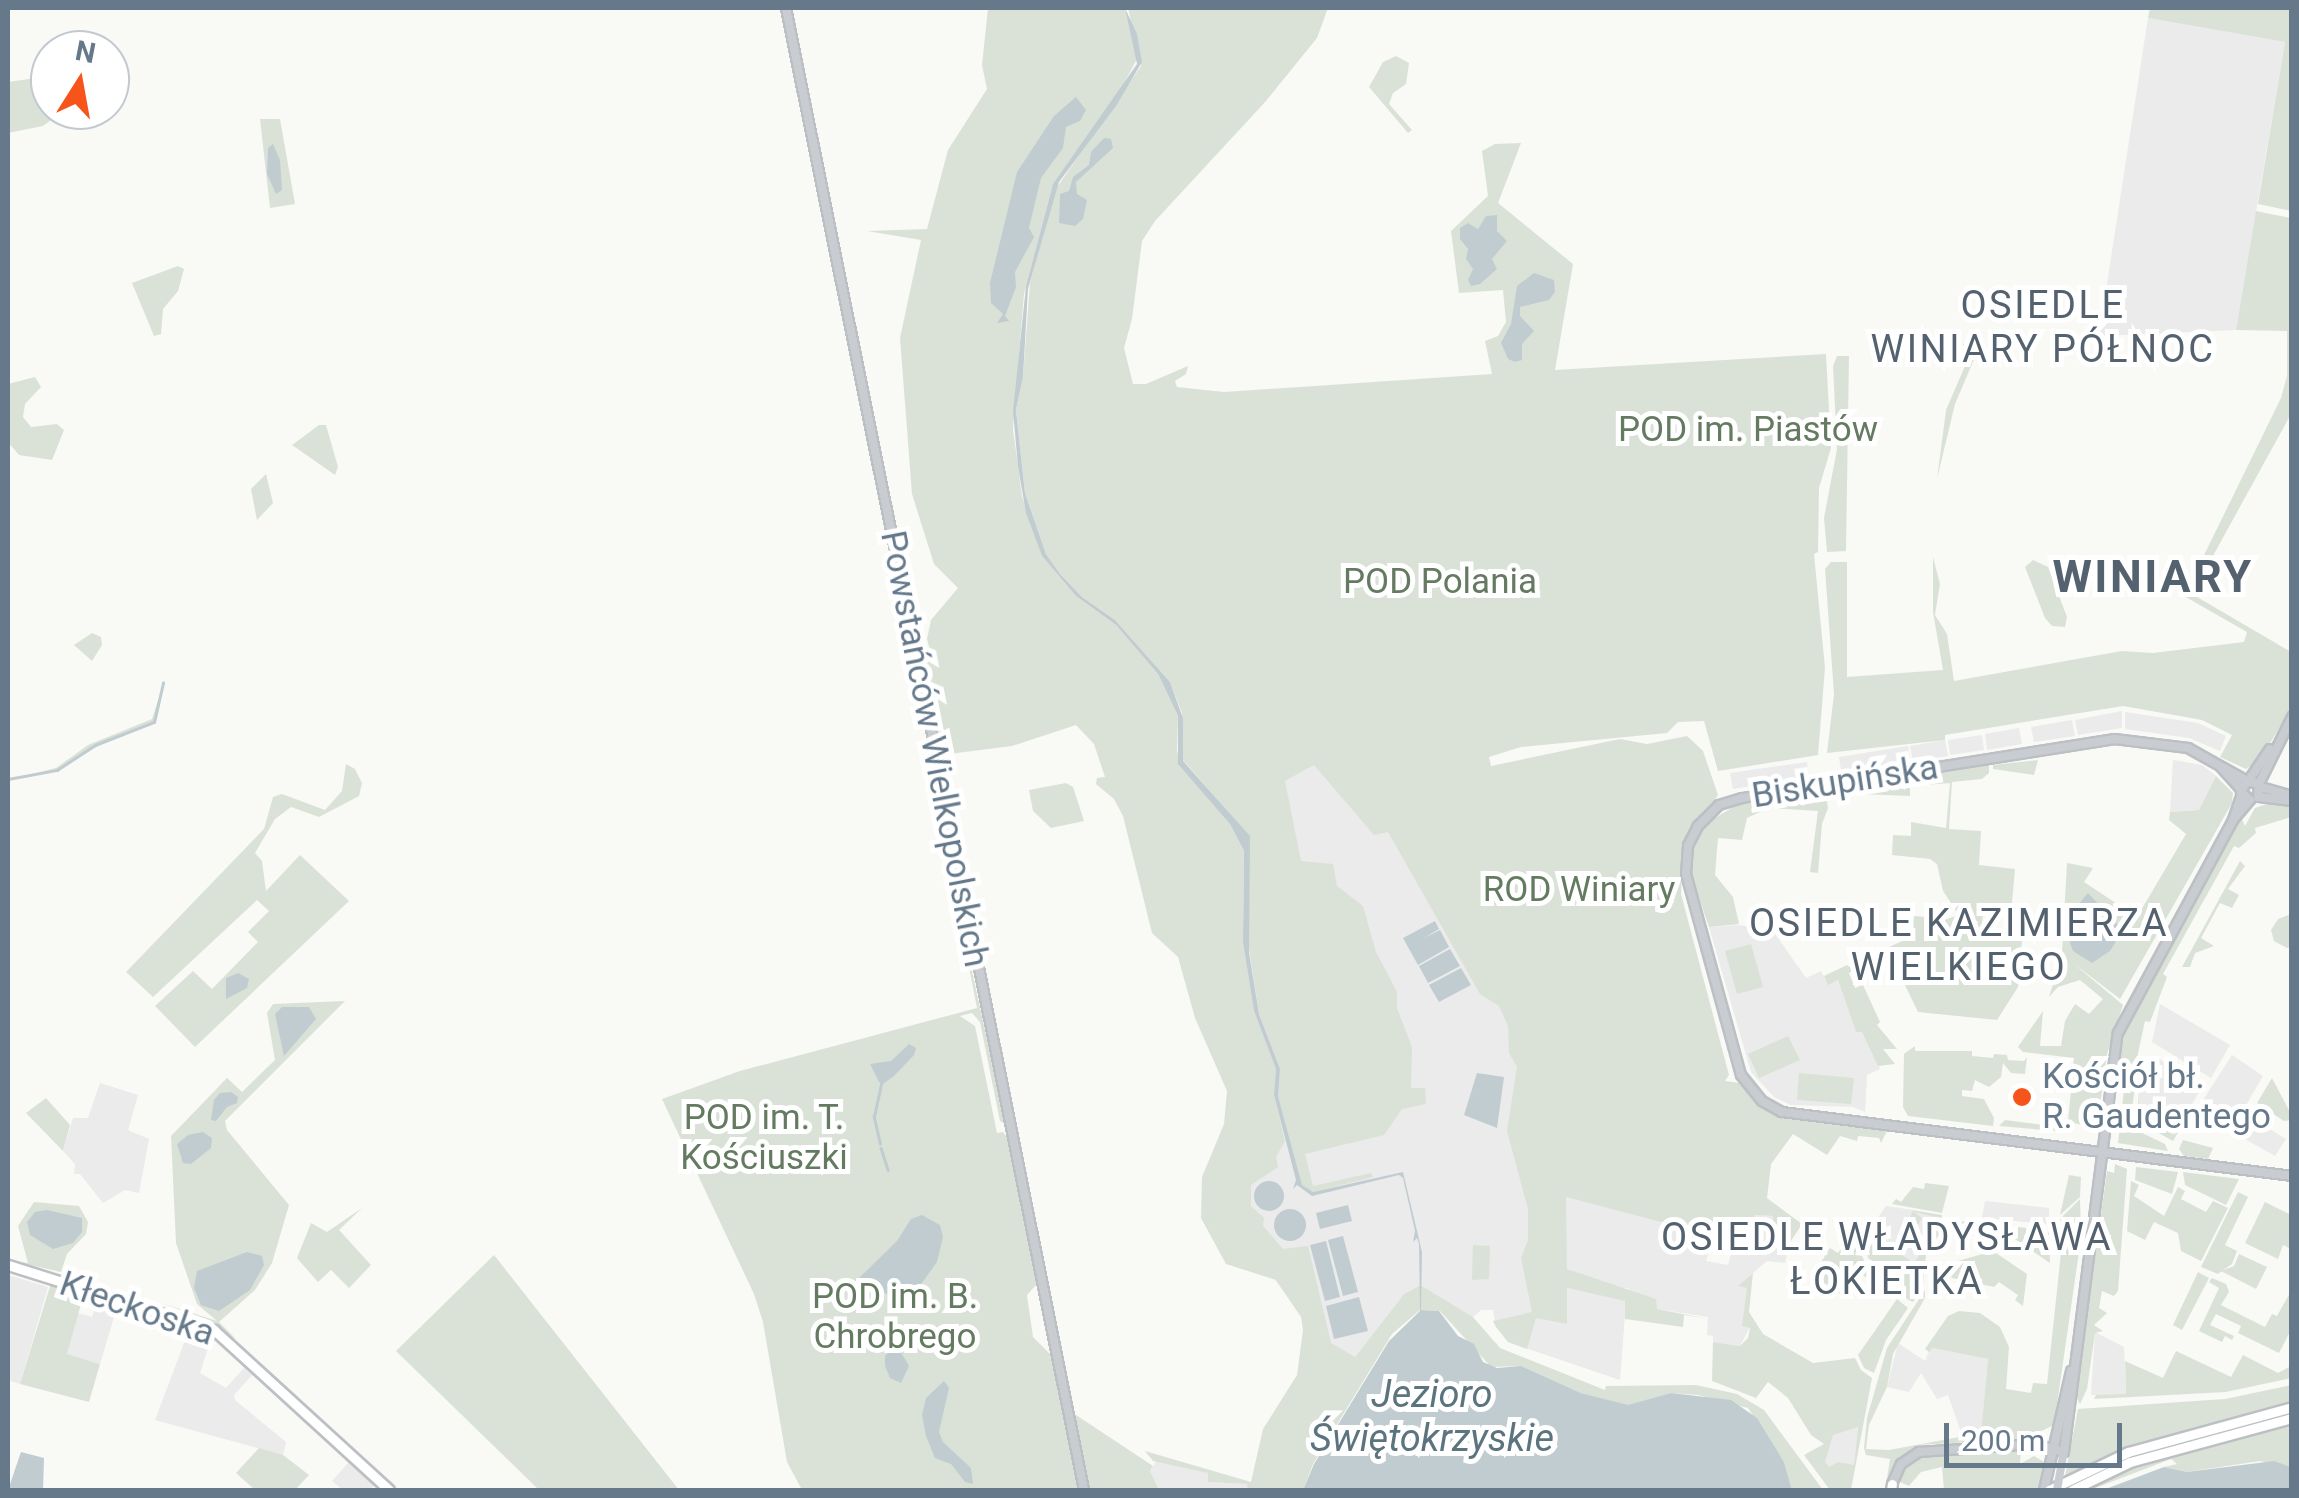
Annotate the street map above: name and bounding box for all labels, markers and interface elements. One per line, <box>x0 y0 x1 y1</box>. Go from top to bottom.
north arrow <box>30 30 130 130</box>
text: N <box>73 34 98 70</box>
district label: OSIEDLE WINIARY PÓŁNOC <box>1871 283 2215 372</box>
park label: POD im. Piastów <box>1618 409 1878 451</box>
street label: Powstańców Wielkopolskich <box>871 527 997 971</box>
district label: WINIARY <box>2052 550 2254 604</box>
park label: POD Polania <box>1343 561 1537 603</box>
street label: Biskupińska <box>1749 747 1941 817</box>
park label: ROD Winiary <box>1483 869 1675 911</box>
district label: OSIEDLE KAZIMIERZA WIELKIEGO <box>1749 901 2169 991</box>
place label: Kościół bł. R. Gaudentego <box>2042 1056 2271 1138</box>
marker: Kościół bł. R. Gaudentego <box>2011 1086 2033 1108</box>
park label: POD im. T. Kościuszki <box>680 1097 848 1179</box>
district label: OSIEDLE WŁADYSŁAWA ŁOKIETKA <box>1661 1215 2113 1304</box>
street label: Kłeckoska <box>54 1263 220 1355</box>
park label: POD im. B. Chrobrego <box>812 1276 978 1358</box>
water label: Jezioro Świętokrzyskie <box>1310 1372 1554 1462</box>
scale bar <box>1949 1403 2126 1465</box>
text: 200 m <box>1961 1423 2045 1458</box>

